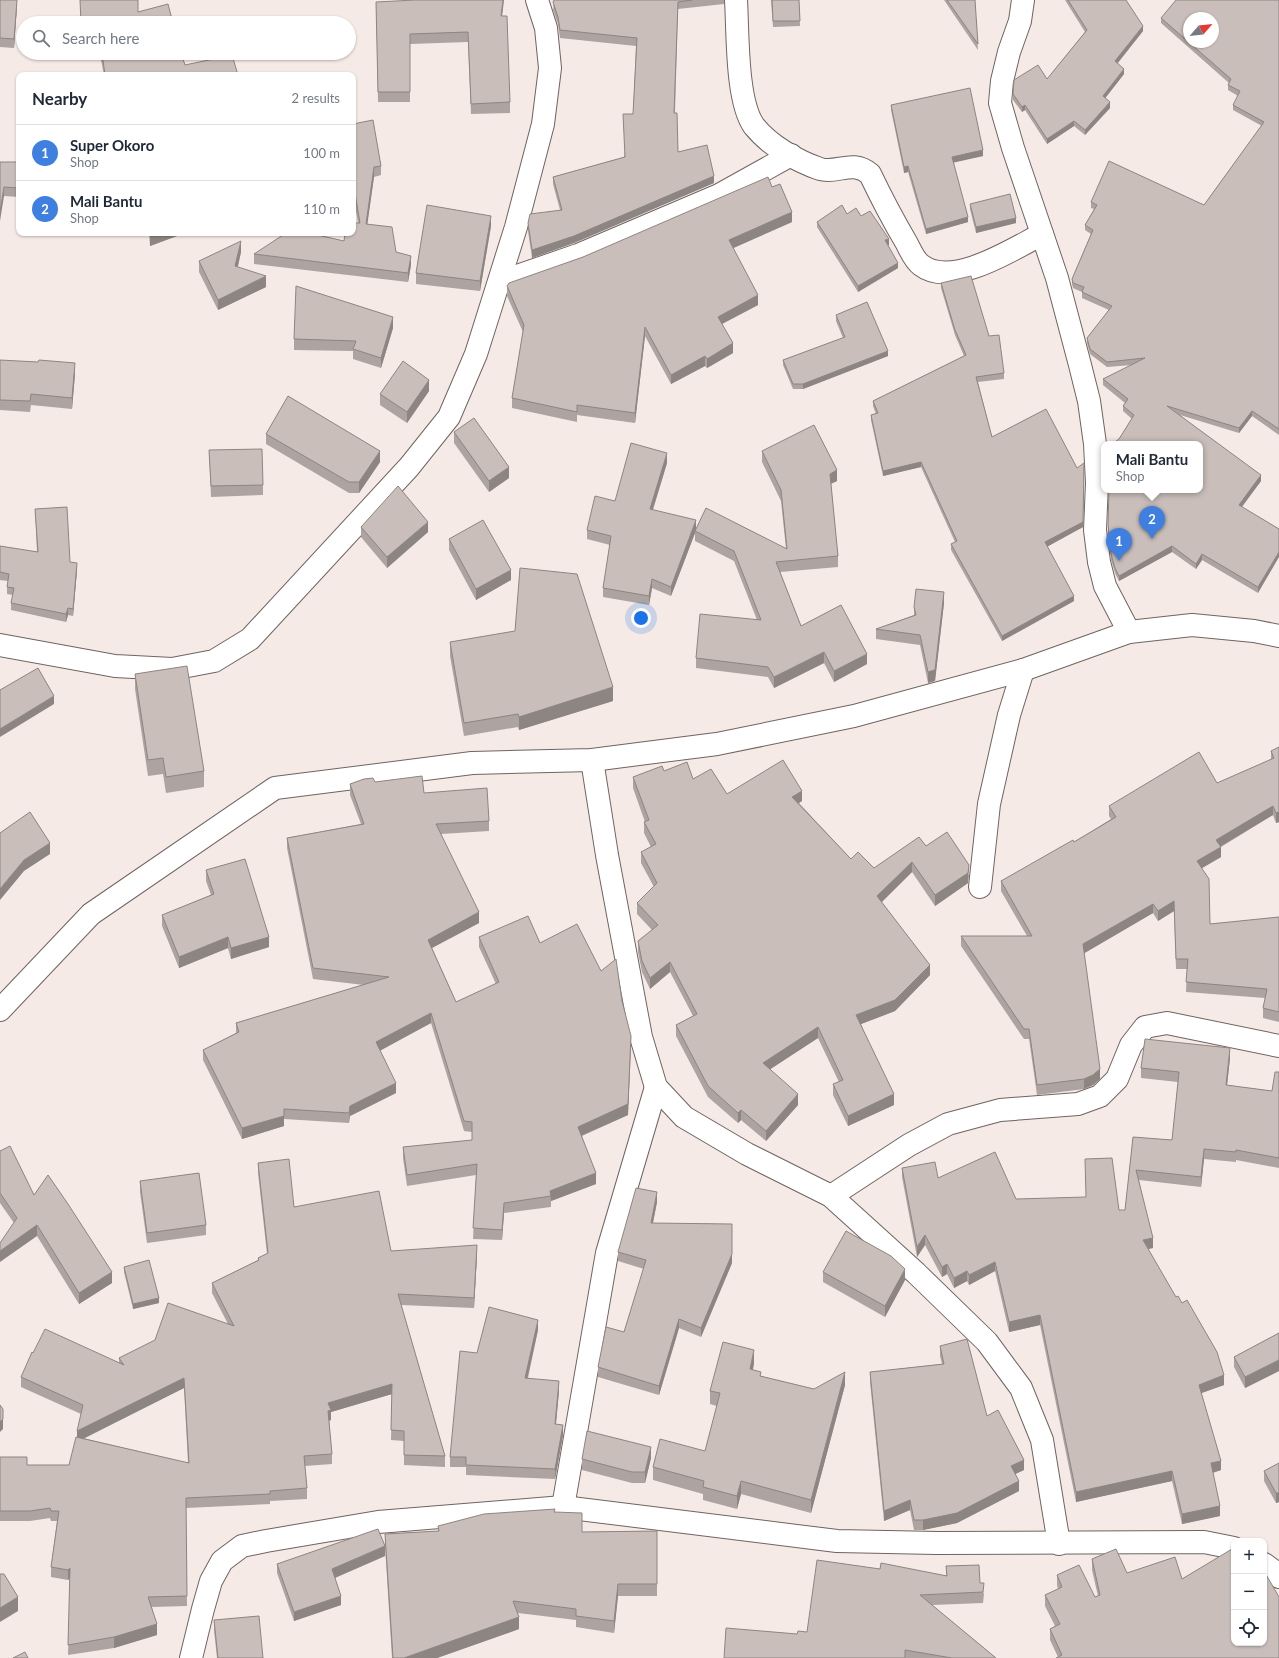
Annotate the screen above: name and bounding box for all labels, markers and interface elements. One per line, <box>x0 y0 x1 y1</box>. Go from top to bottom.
north arrow <box>1183 12 1219 48</box>
search box <box>16 16 356 60</box>
icon: search <box>30 27 52 49</box>
text: Search here <box>62 29 139 47</box>
text: Nearby <box>32 88 87 109</box>
text: 2 results <box>292 90 340 106</box>
text: Super Okoro <box>70 136 154 154</box>
text: 1 <box>41 145 49 161</box>
text: 100 m <box>303 145 340 161</box>
text: Shop <box>70 154 99 170</box>
text: Mali Bantu <box>70 192 143 210</box>
text: 2 <box>41 201 49 217</box>
text: 110 m <box>303 201 340 217</box>
text: Shop <box>70 210 99 226</box>
popup <box>1101 441 1203 493</box>
text: Mali Bantu <box>1116 450 1188 468</box>
text: Shop <box>1116 468 1145 484</box>
pin: 2 <box>1139 506 1165 539</box>
pin: 1 <box>1106 528 1132 561</box>
your location <box>631 608 651 628</box>
map controls <box>1231 1538 1267 1646</box>
button: + <box>1231 1538 1267 1574</box>
button: − <box>1231 1574 1267 1610</box>
button: locate <box>1231 1610 1267 1646</box>

